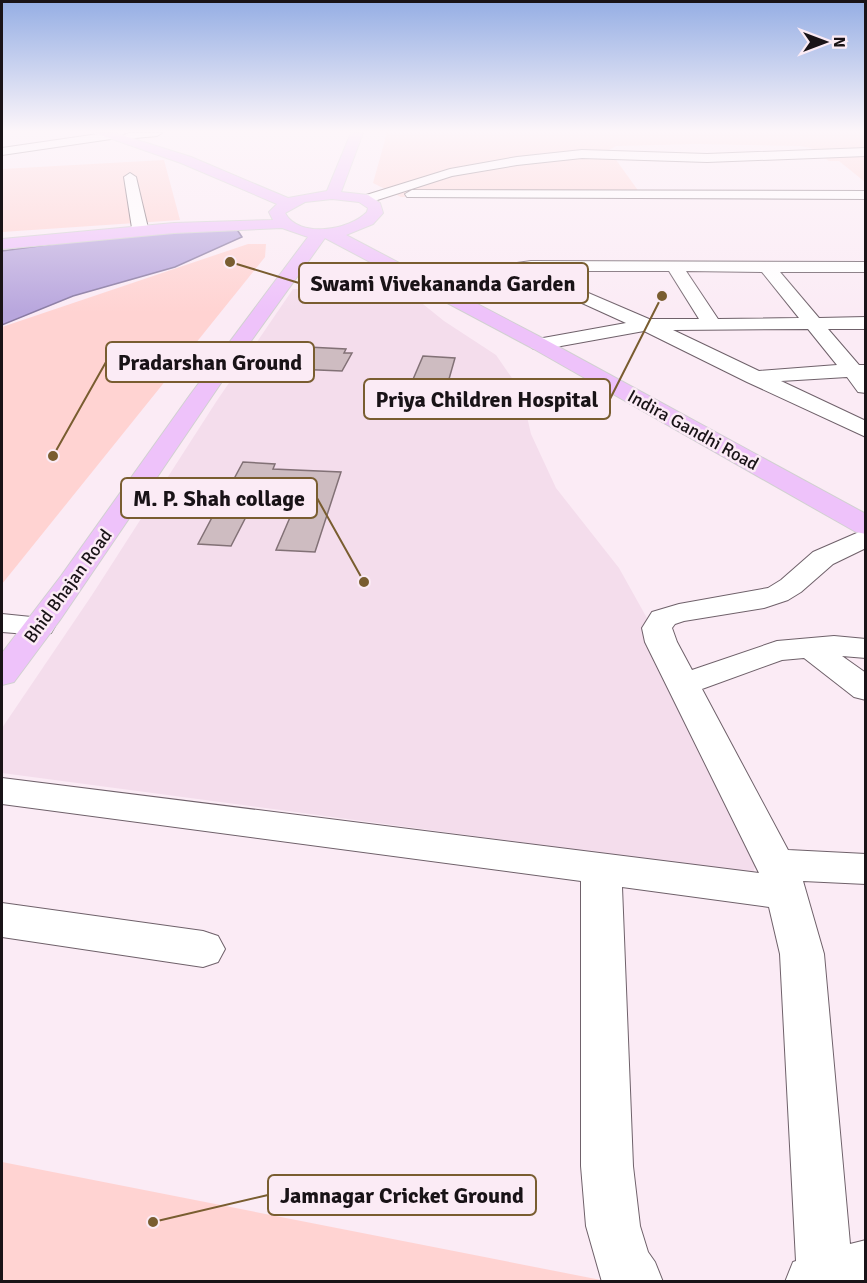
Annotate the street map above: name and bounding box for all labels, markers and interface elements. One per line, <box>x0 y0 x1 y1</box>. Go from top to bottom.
north arrow <box>795 12 855 72</box>
text: N <box>829 36 849 48</box>
callout: Swami Vivekananda Garden <box>299 263 588 303</box>
text: Swami Vivekananda Garden <box>310 270 576 297</box>
callout: Pradarshan Ground <box>106 342 314 382</box>
text: Pradarshan Ground <box>118 349 302 376</box>
callout: Priya Children Hospital <box>364 379 610 419</box>
street label: Indira Gandhi Road <box>624 385 762 475</box>
text: Priya Children Hospital <box>376 386 599 413</box>
callout: M. P. Shah collage <box>121 478 317 518</box>
text: M. P. Shah collage <box>133 485 305 512</box>
street label: Bhid Bhajan Road <box>19 525 117 647</box>
callout: Jamnagar Cricket Ground <box>268 1175 536 1215</box>
text: Jamnagar Cricket Ground <box>280 1182 524 1209</box>

